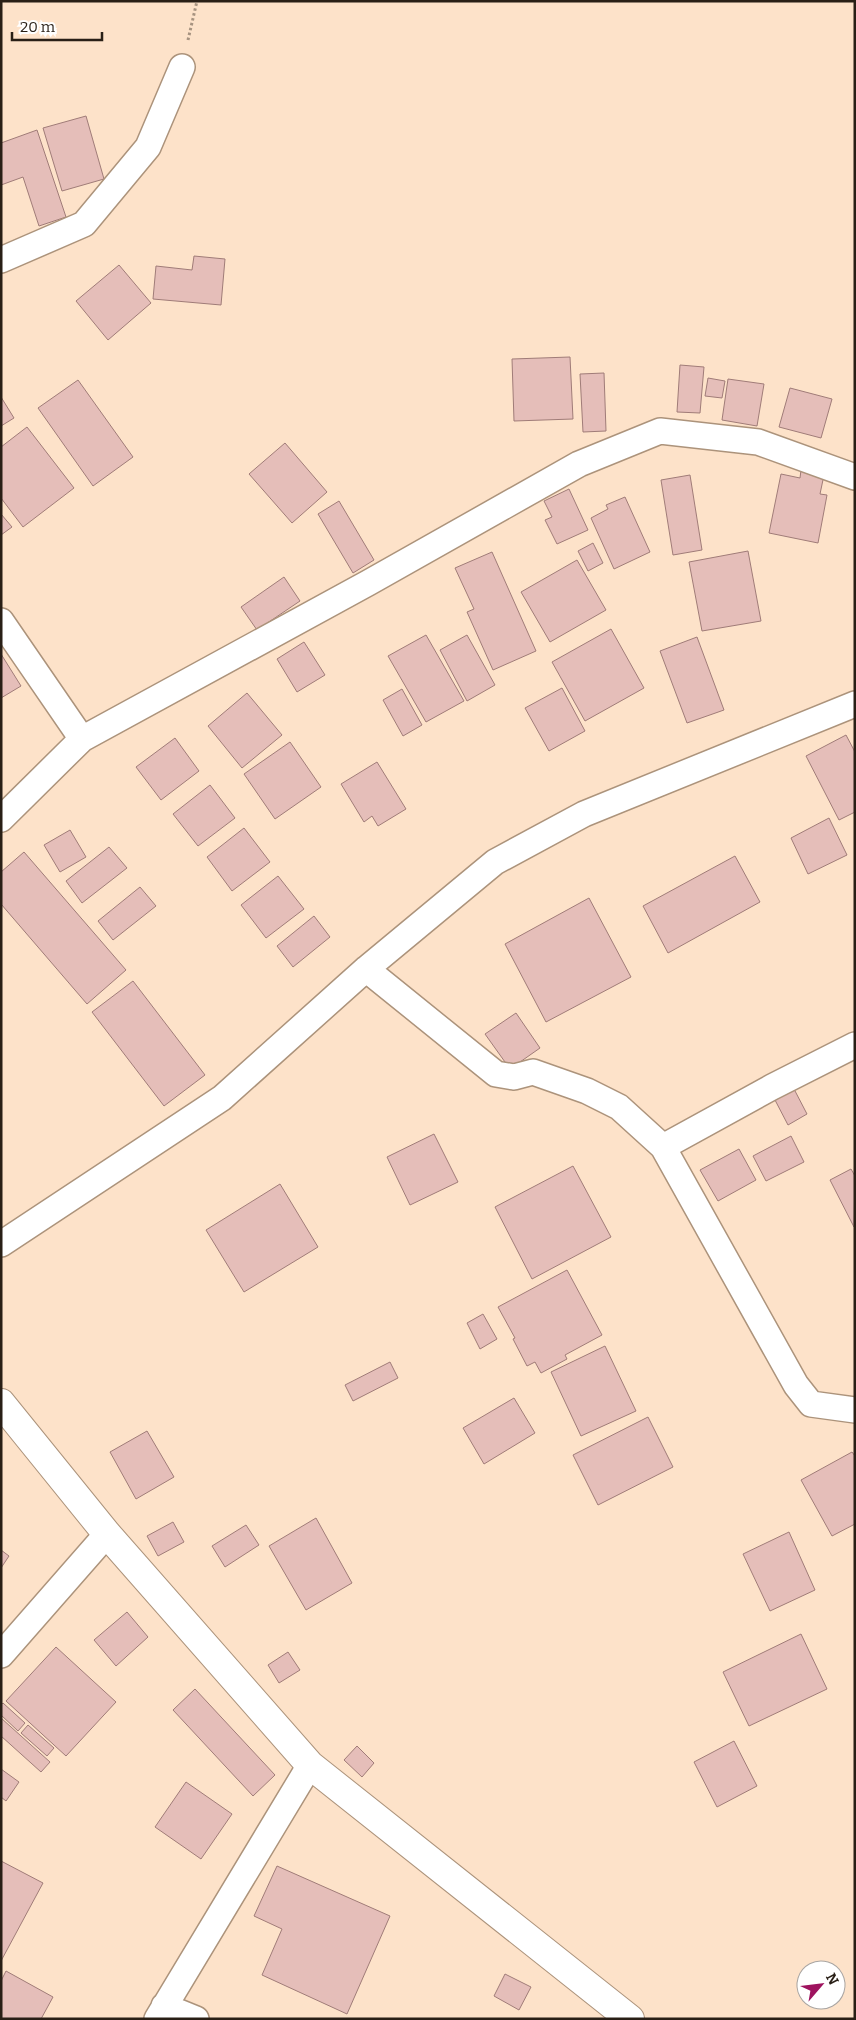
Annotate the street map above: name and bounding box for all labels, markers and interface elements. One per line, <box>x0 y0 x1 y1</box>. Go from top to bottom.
scale bar <box>12 10 102 42</box>
text: 20 m <box>20 18 56 36</box>
north arrow <box>796 1960 846 2010</box>
text: N <box>822 1970 842 1988</box>

